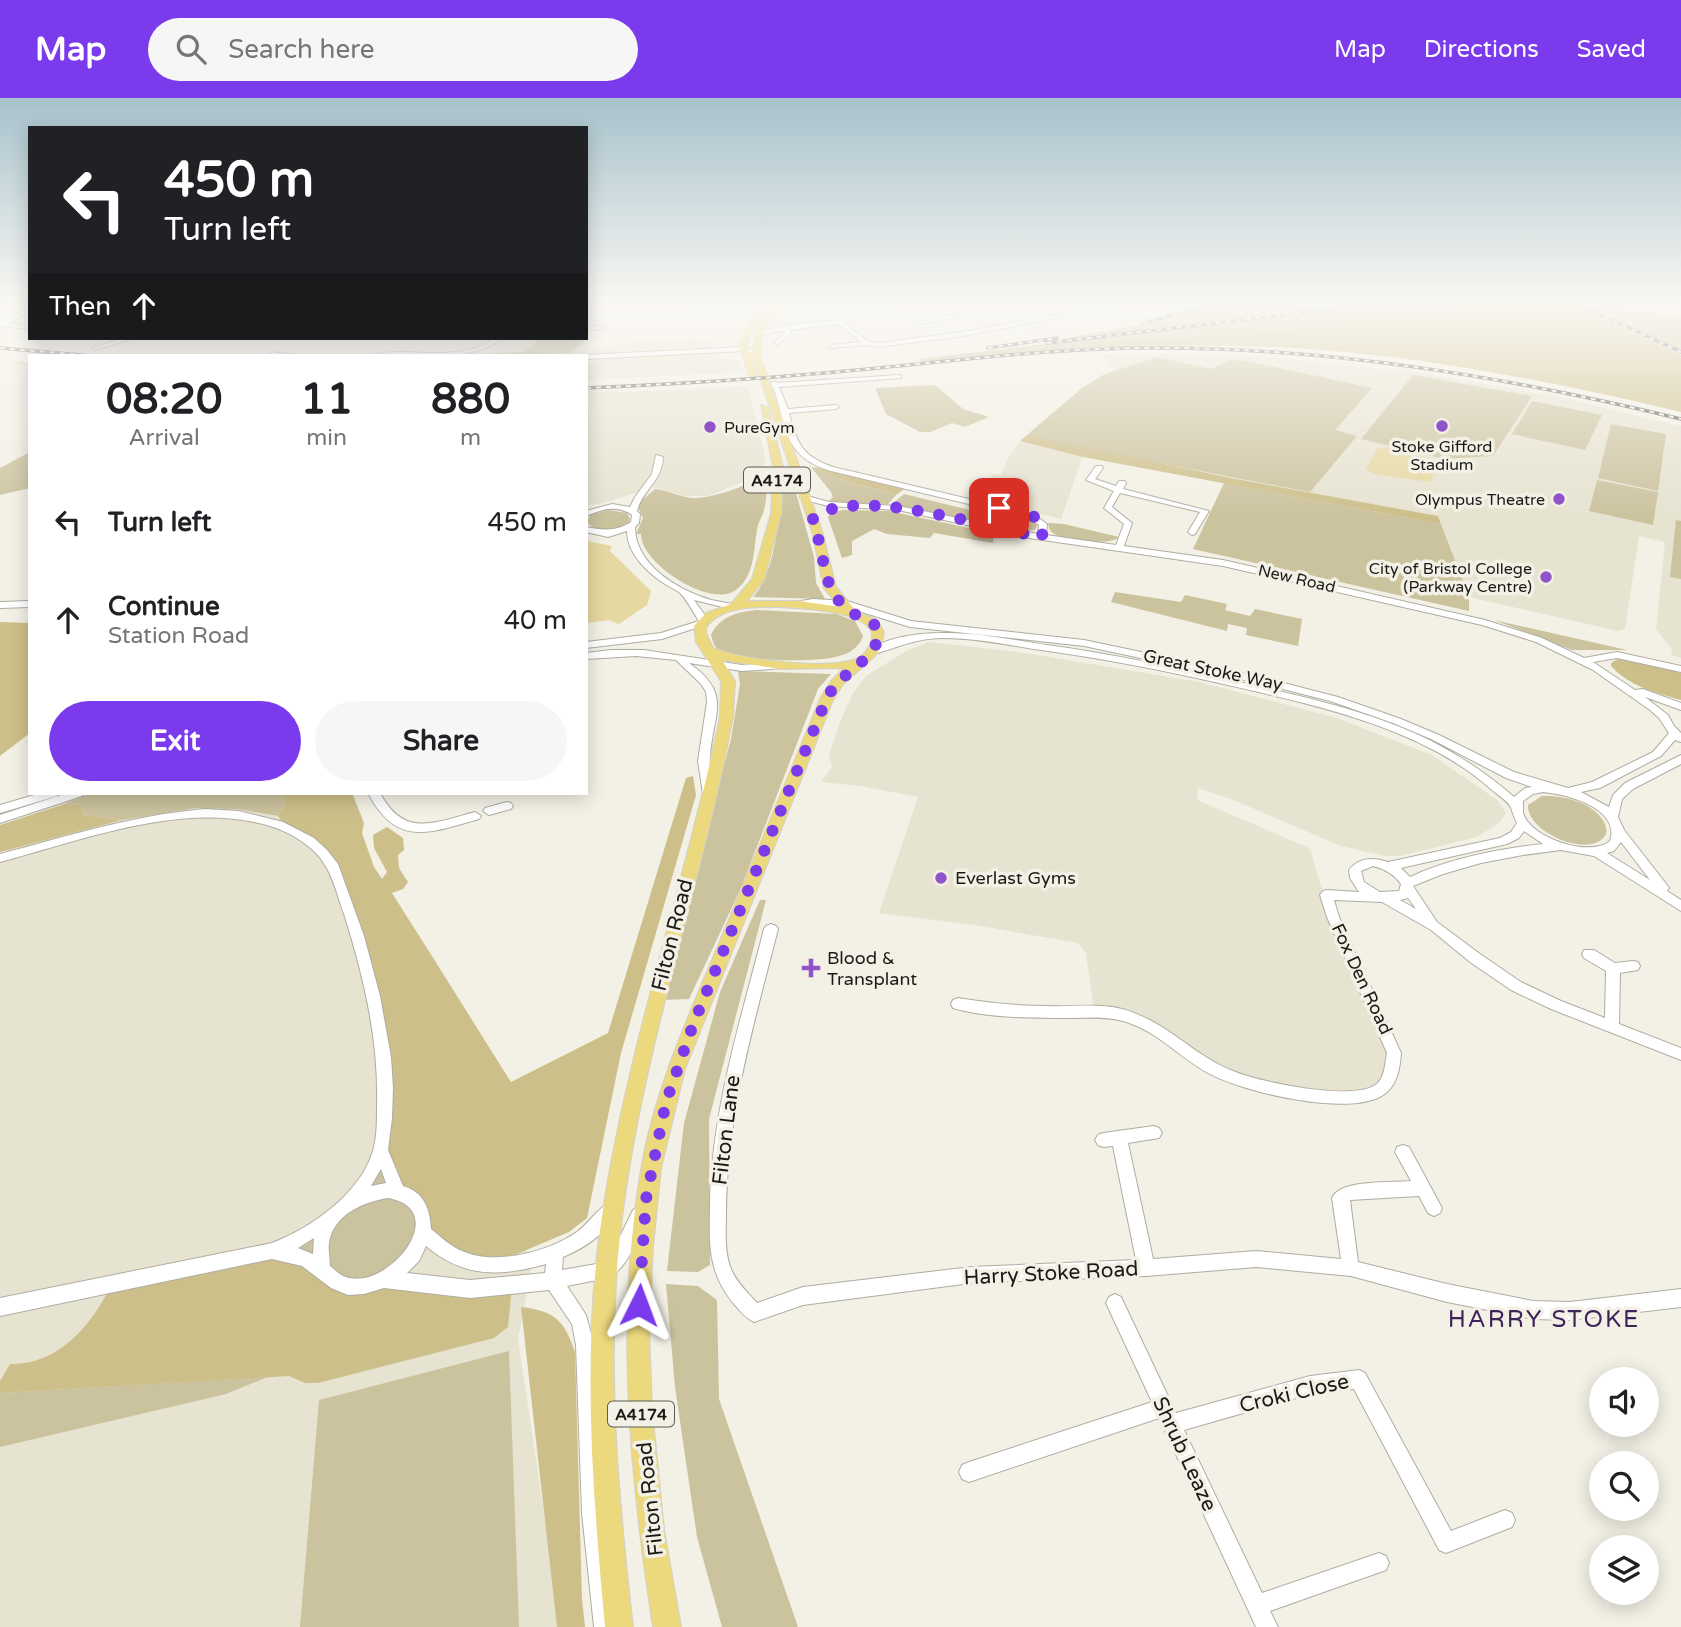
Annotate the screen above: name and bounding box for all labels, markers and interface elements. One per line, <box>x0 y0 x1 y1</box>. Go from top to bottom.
search box <box>148 18 638 81</box>
text: Map <box>35 30 106 69</box>
icon: search <box>172 30 210 68</box>
text: Search here <box>228 34 374 65</box>
text: Map <box>1334 35 1386 64</box>
text: Directions <box>1424 35 1539 64</box>
text: Saved <box>1577 35 1646 64</box>
text: 450 m <box>164 151 314 210</box>
icon: left <box>49 154 140 245</box>
text: Turn left <box>164 211 291 249</box>
icon: ahead <box>125 287 163 325</box>
text: Then <box>49 291 111 322</box>
text: 08:20 <box>106 374 222 425</box>
text: 11 <box>300 374 353 425</box>
text: 880 <box>431 374 510 425</box>
place label: PureGym <box>724 418 795 438</box>
marker: Stoke Gifford Stadium <box>1434 418 1450 434</box>
marker: PureGym <box>702 419 718 435</box>
text: Arrival <box>129 424 200 452</box>
text: min <box>306 424 347 452</box>
text: m <box>460 424 481 452</box>
place label: Stoke Gifford Stadium <box>1392 437 1492 475</box>
road number: A4174 <box>744 468 810 492</box>
pin <box>969 478 1029 538</box>
icon: arrive <box>980 489 1018 527</box>
place label: Olympus Theatre <box>1415 490 1545 510</box>
marker: Olympus Theatre <box>1551 491 1567 507</box>
icon: left <box>49 503 87 541</box>
text: Turn left <box>108 507 211 538</box>
text: 450 m <box>487 507 567 538</box>
place label: City of Bristol College (Parkway Centre) <box>1369 559 1532 597</box>
street label: New Road <box>1256 560 1337 598</box>
marker: City of Bristol College (Parkway Centre) <box>1538 569 1554 585</box>
text: Continue <box>108 591 220 622</box>
icon: ahead <box>49 601 87 639</box>
text: 40 m <box>504 605 567 636</box>
text: Station Road <box>108 622 249 650</box>
street label: Great Stoke Way <box>1141 644 1285 696</box>
button: Exit <box>49 701 301 781</box>
button: Share <box>315 701 567 781</box>
place label: Everlast Gyms <box>955 867 1076 889</box>
marker: Everlast Gyms <box>933 870 949 886</box>
street label: Filton Road <box>646 876 698 994</box>
street label: Fox Den Road <box>1327 920 1397 1038</box>
place label: Blood & Transplant <box>827 947 917 990</box>
marker: Blood & Transplant <box>801 958 821 978</box>
street label: Filton Lane <box>707 1074 746 1186</box>
street label: Harry Stoke Road <box>963 1256 1139 1291</box>
position arrow <box>602 1268 676 1342</box>
district label: HARRY STOKE <box>1448 1305 1640 1334</box>
map controls <box>1589 1367 1659 1605</box>
button: sound <box>1589 1367 1659 1437</box>
street label: Croki Close <box>1237 1369 1351 1418</box>
street label: Shrub Leaze <box>1147 1393 1222 1515</box>
road number: A4174 <box>608 1402 674 1426</box>
street label: Filton Road <box>632 1441 669 1557</box>
button: search <box>1589 1451 1659 1521</box>
button: layers <box>1589 1535 1659 1605</box>

